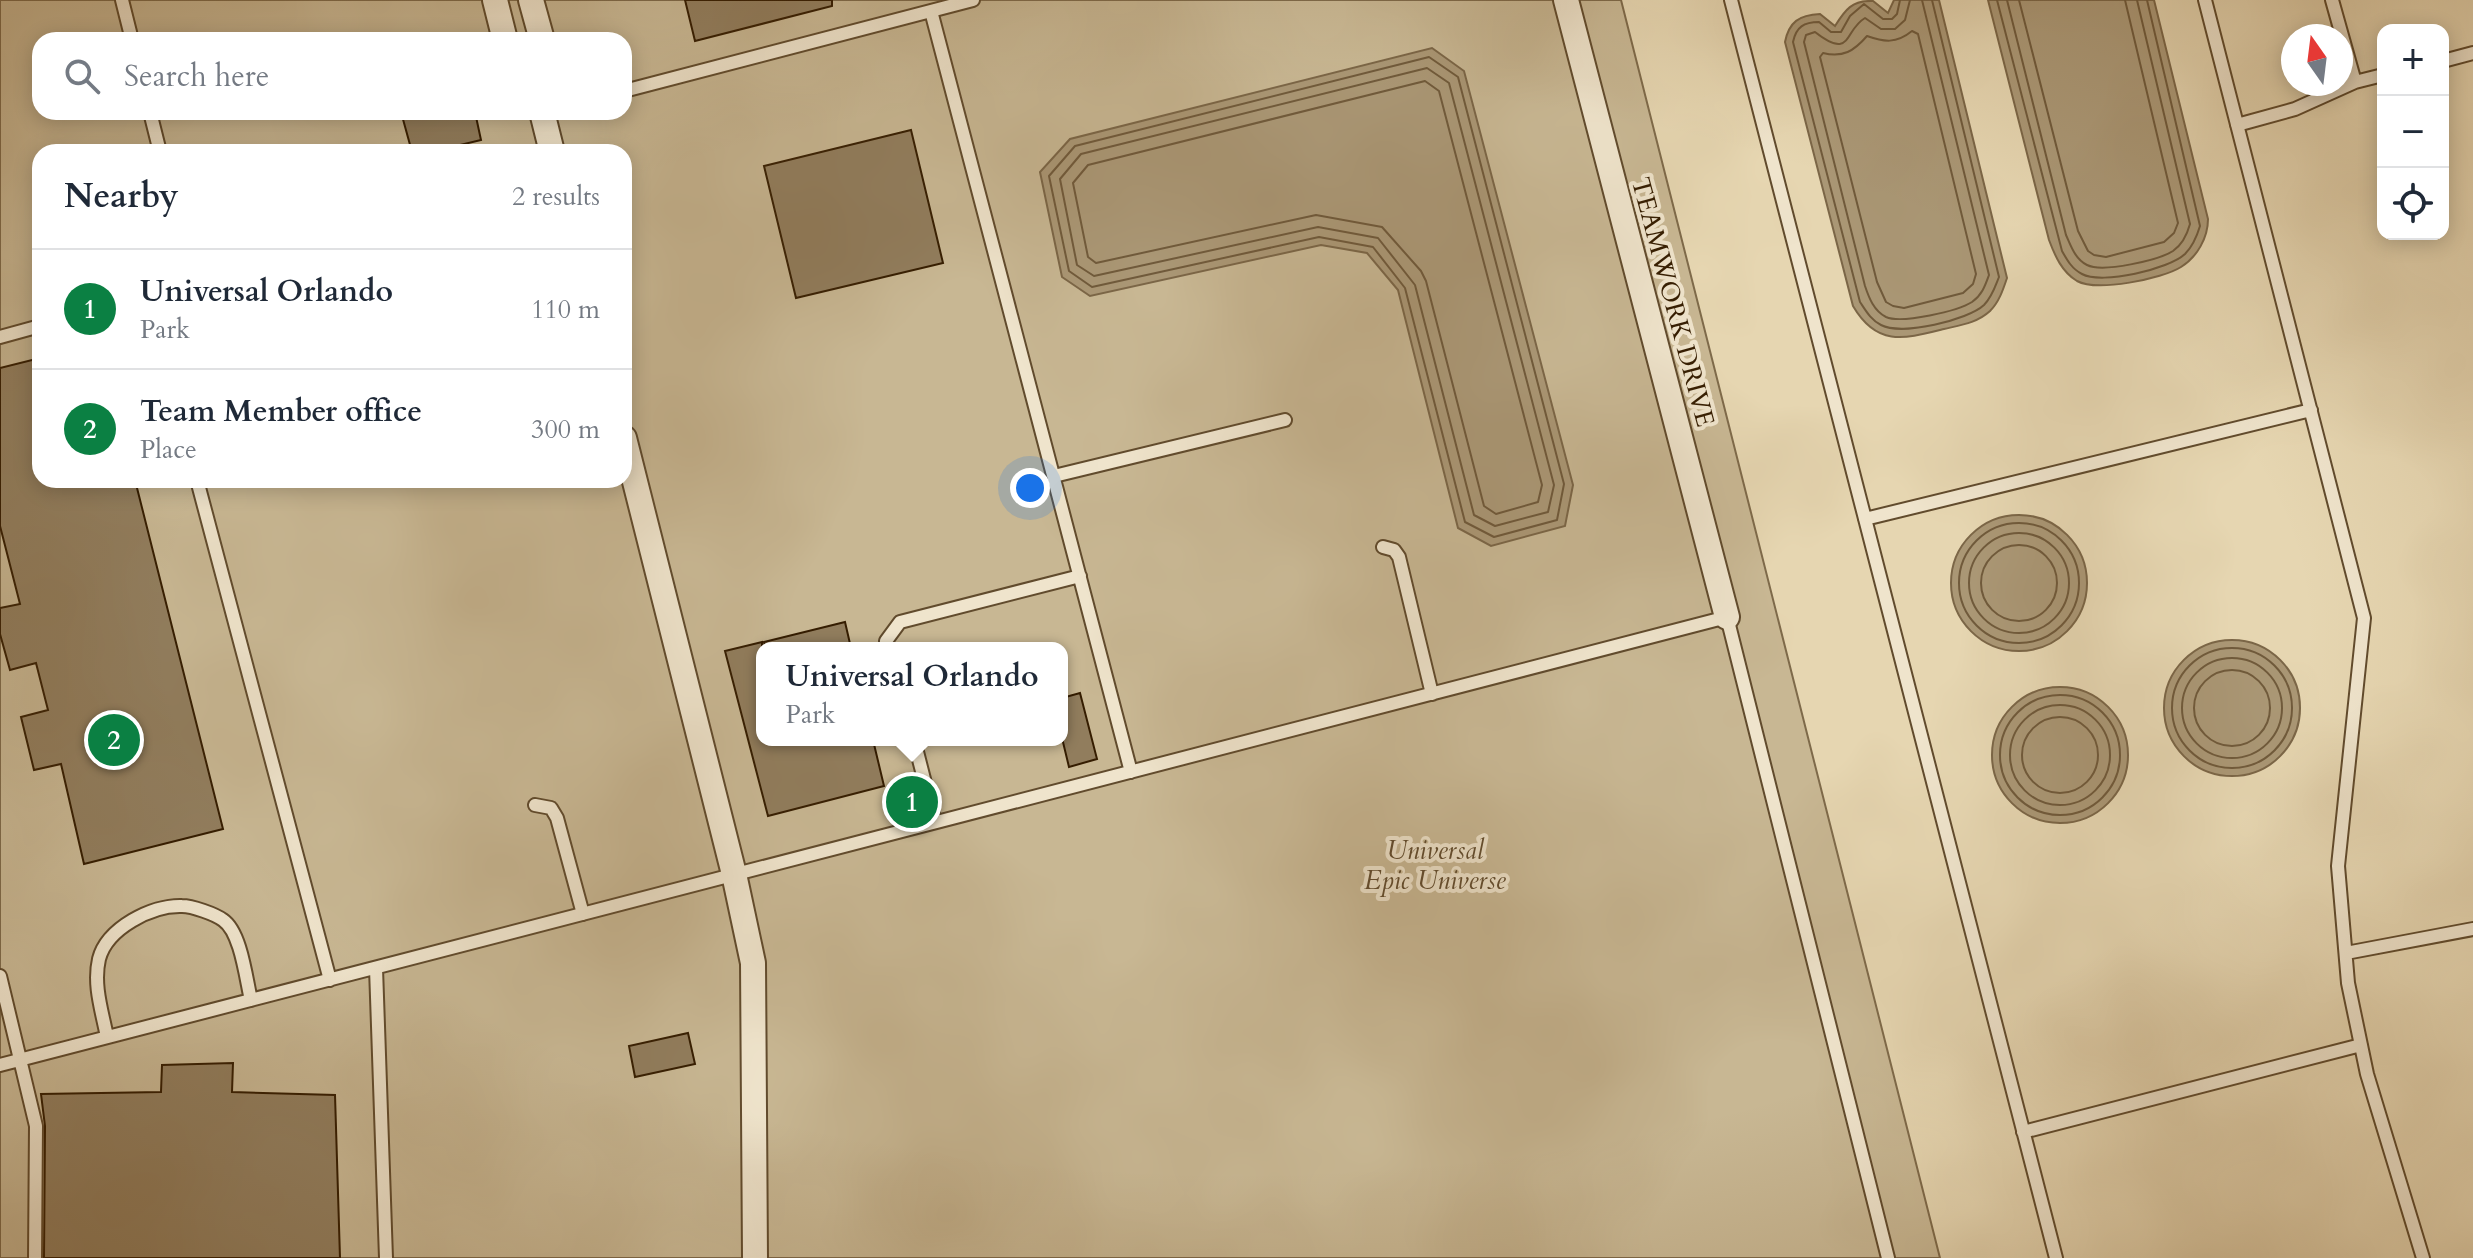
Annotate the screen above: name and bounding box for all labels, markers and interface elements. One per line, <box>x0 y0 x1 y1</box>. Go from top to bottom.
north arrow <box>2281 24 2353 96</box>
map controls <box>2377 24 2449 240</box>
button: + <box>2377 24 2449 96</box>
search box <box>32 32 632 120</box>
icon: search <box>60 54 104 98</box>
text: Search here <box>124 56 269 97</box>
button: − <box>2377 96 2449 168</box>
button: locate <box>2377 168 2449 240</box>
text: Nearby <box>64 173 179 219</box>
street label: TEAMWORK DRIVE <box>1623 173 1723 431</box>
text: 2 results <box>512 179 600 214</box>
text: Universal Orlando <box>140 271 393 312</box>
text: 1 <box>83 292 97 327</box>
text: 110 m <box>531 292 600 327</box>
text: Park <box>140 312 190 347</box>
text: Team Member office <box>140 391 422 432</box>
text: 2 <box>83 412 97 447</box>
text: 300 m <box>531 412 600 447</box>
text: Place <box>140 432 197 467</box>
your location <box>1010 468 1050 508</box>
popup <box>756 642 1068 746</box>
text: Universal Orlando <box>786 656 1038 697</box>
text: Park <box>786 697 836 732</box>
pin: 2 <box>88 710 140 770</box>
pin: 1 <box>886 772 938 832</box>
park label: Universal Epic Universe <box>1364 833 1507 898</box>

